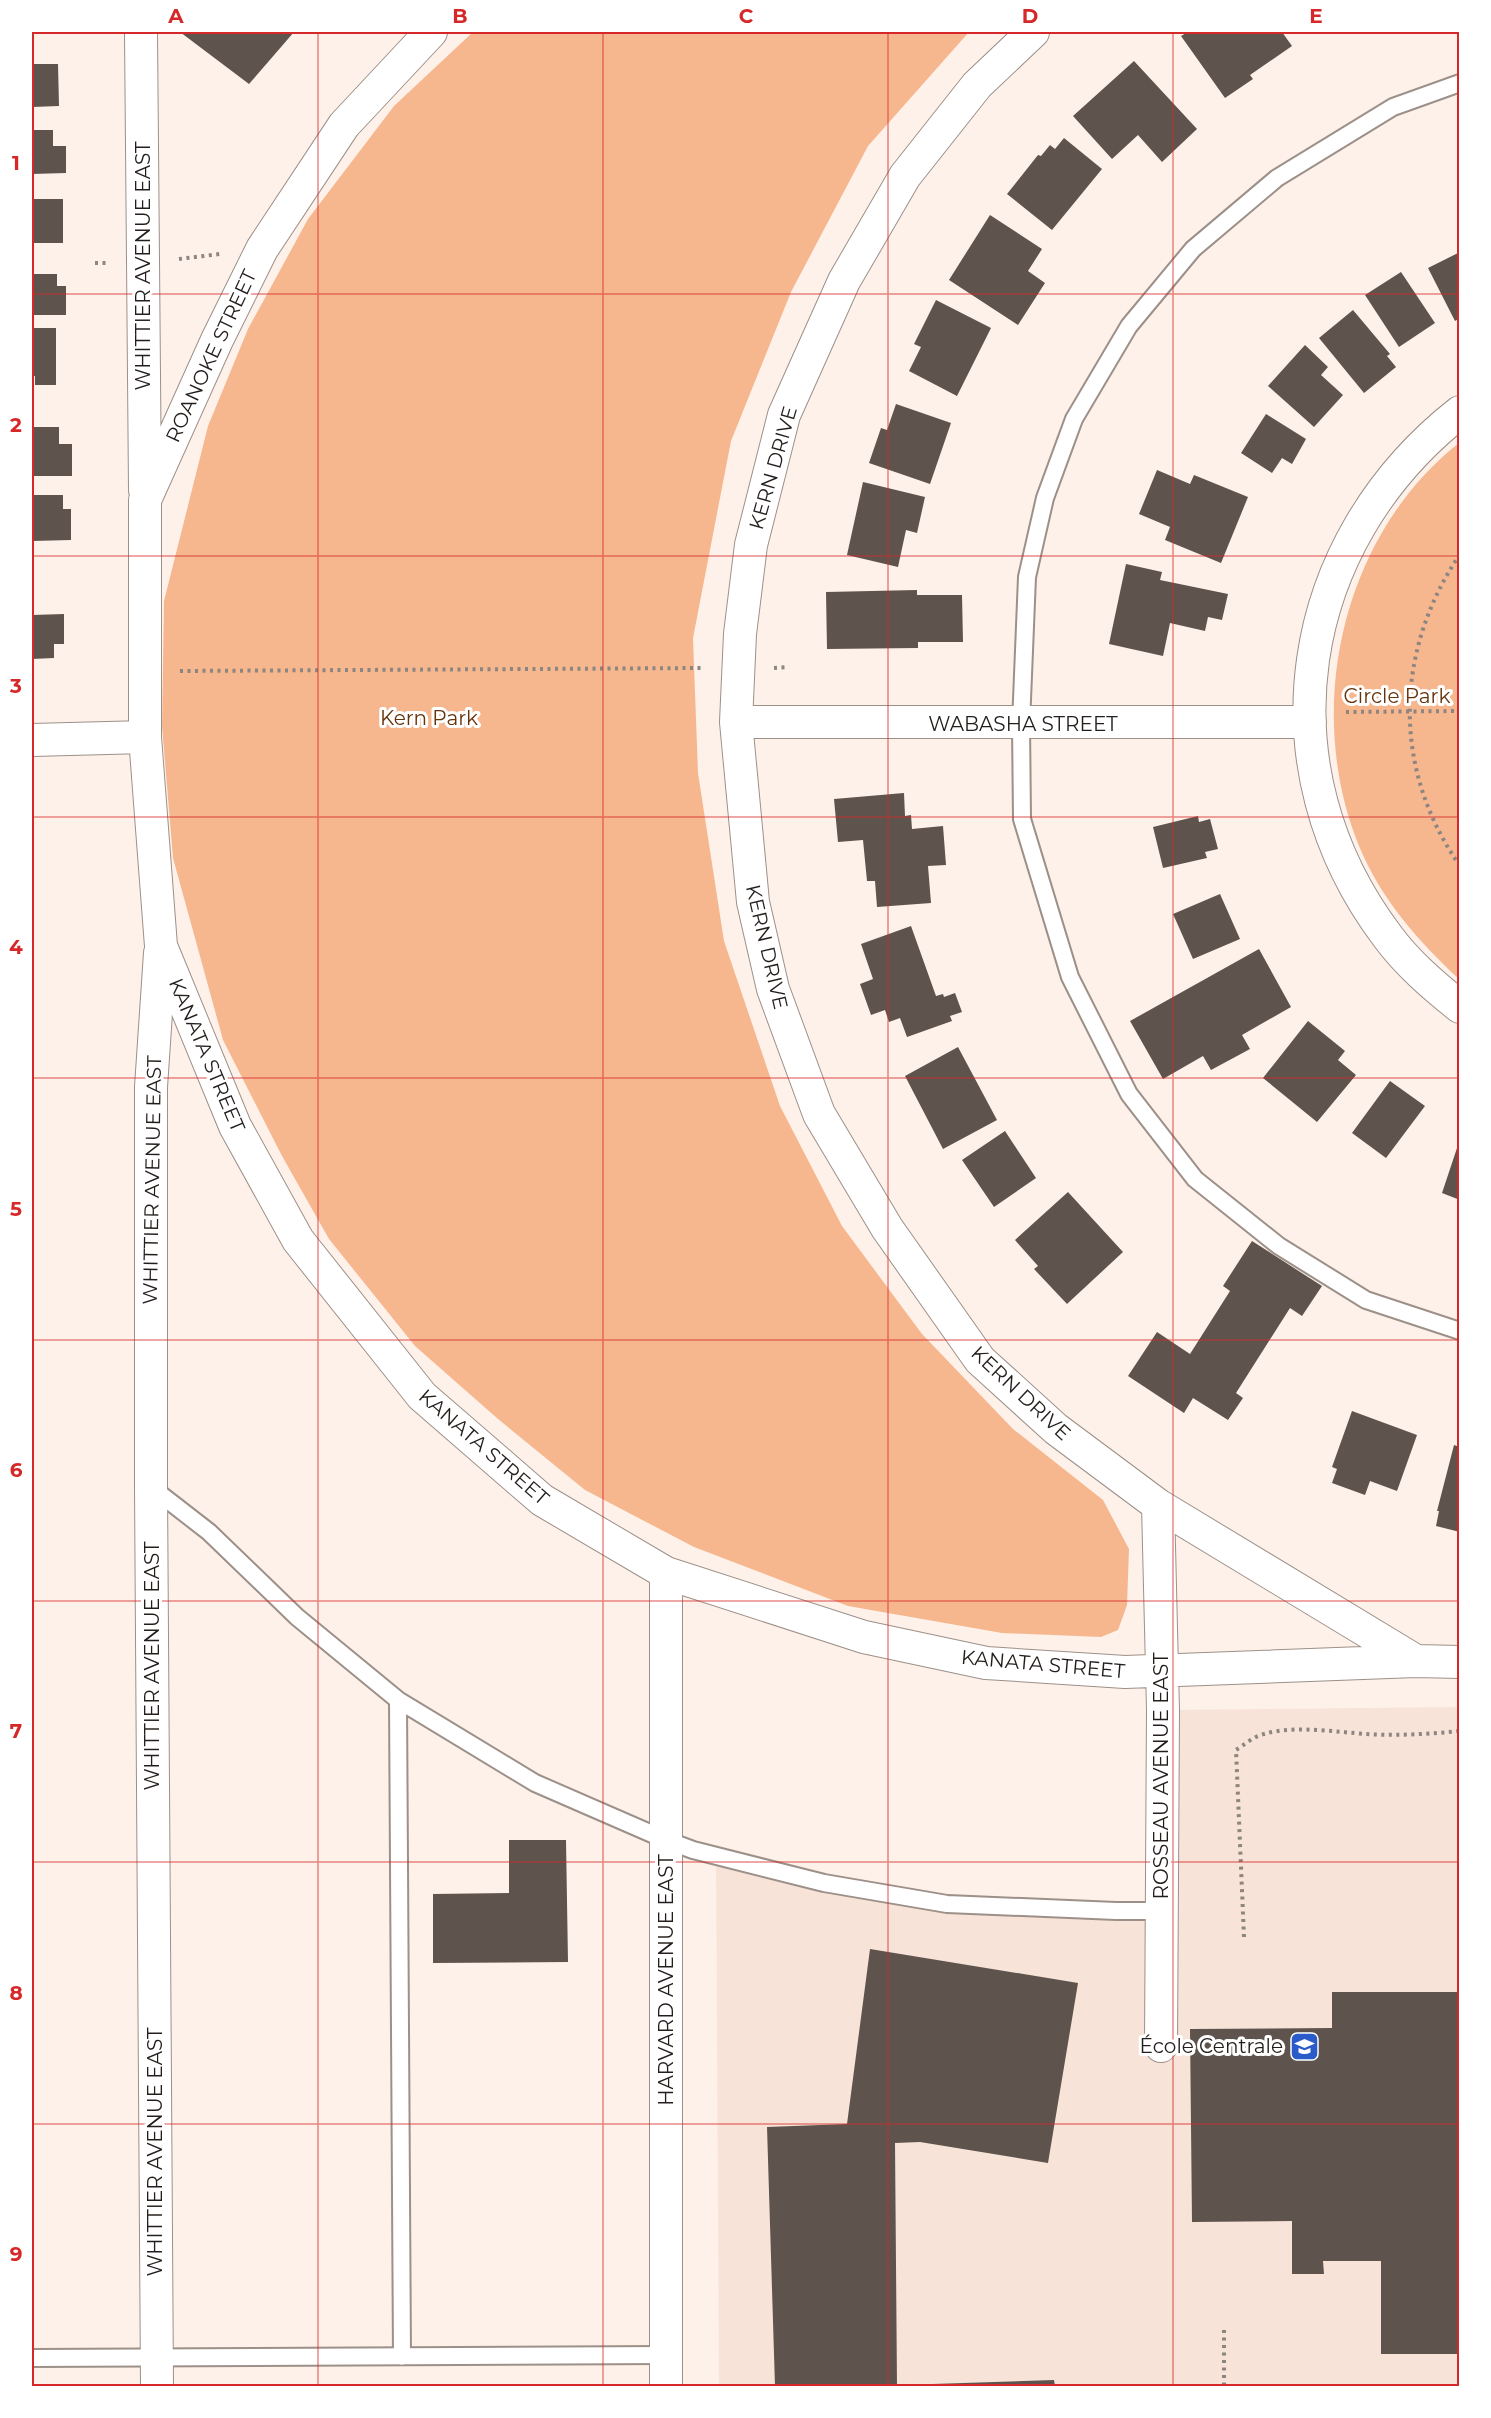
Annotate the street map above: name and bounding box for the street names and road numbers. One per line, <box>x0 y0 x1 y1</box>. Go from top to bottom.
street label: WHITTIER AVENUE EAST <box>131 141 155 391</box>
street label: ROANOKE STREET <box>160 265 262 446</box>
street label: KERN DRIVE <box>744 403 802 533</box>
street label: WABASHA STREET <box>928 712 1118 736</box>
street label: KERN DRIVE <box>741 882 793 1012</box>
street label: KANATA STREET <box>164 975 250 1136</box>
street label: WHITTIER AVENUE EAST <box>138 1055 166 1305</box>
street label: KERN DRIVE <box>966 1341 1076 1445</box>
street label: KANATA STREET <box>414 1384 554 1510</box>
street label: WHITTIER AVENUE EAST <box>140 1541 164 1791</box>
street label: KANATA STREET <box>960 1645 1127 1683</box>
street label: ROSSEAU AVENUE EAST <box>1149 1652 1173 1900</box>
street label: HARVARD AVENUE EAST <box>654 1854 678 2106</box>
street label: WHITTIER AVENUE EAST <box>143 2027 167 2277</box>

